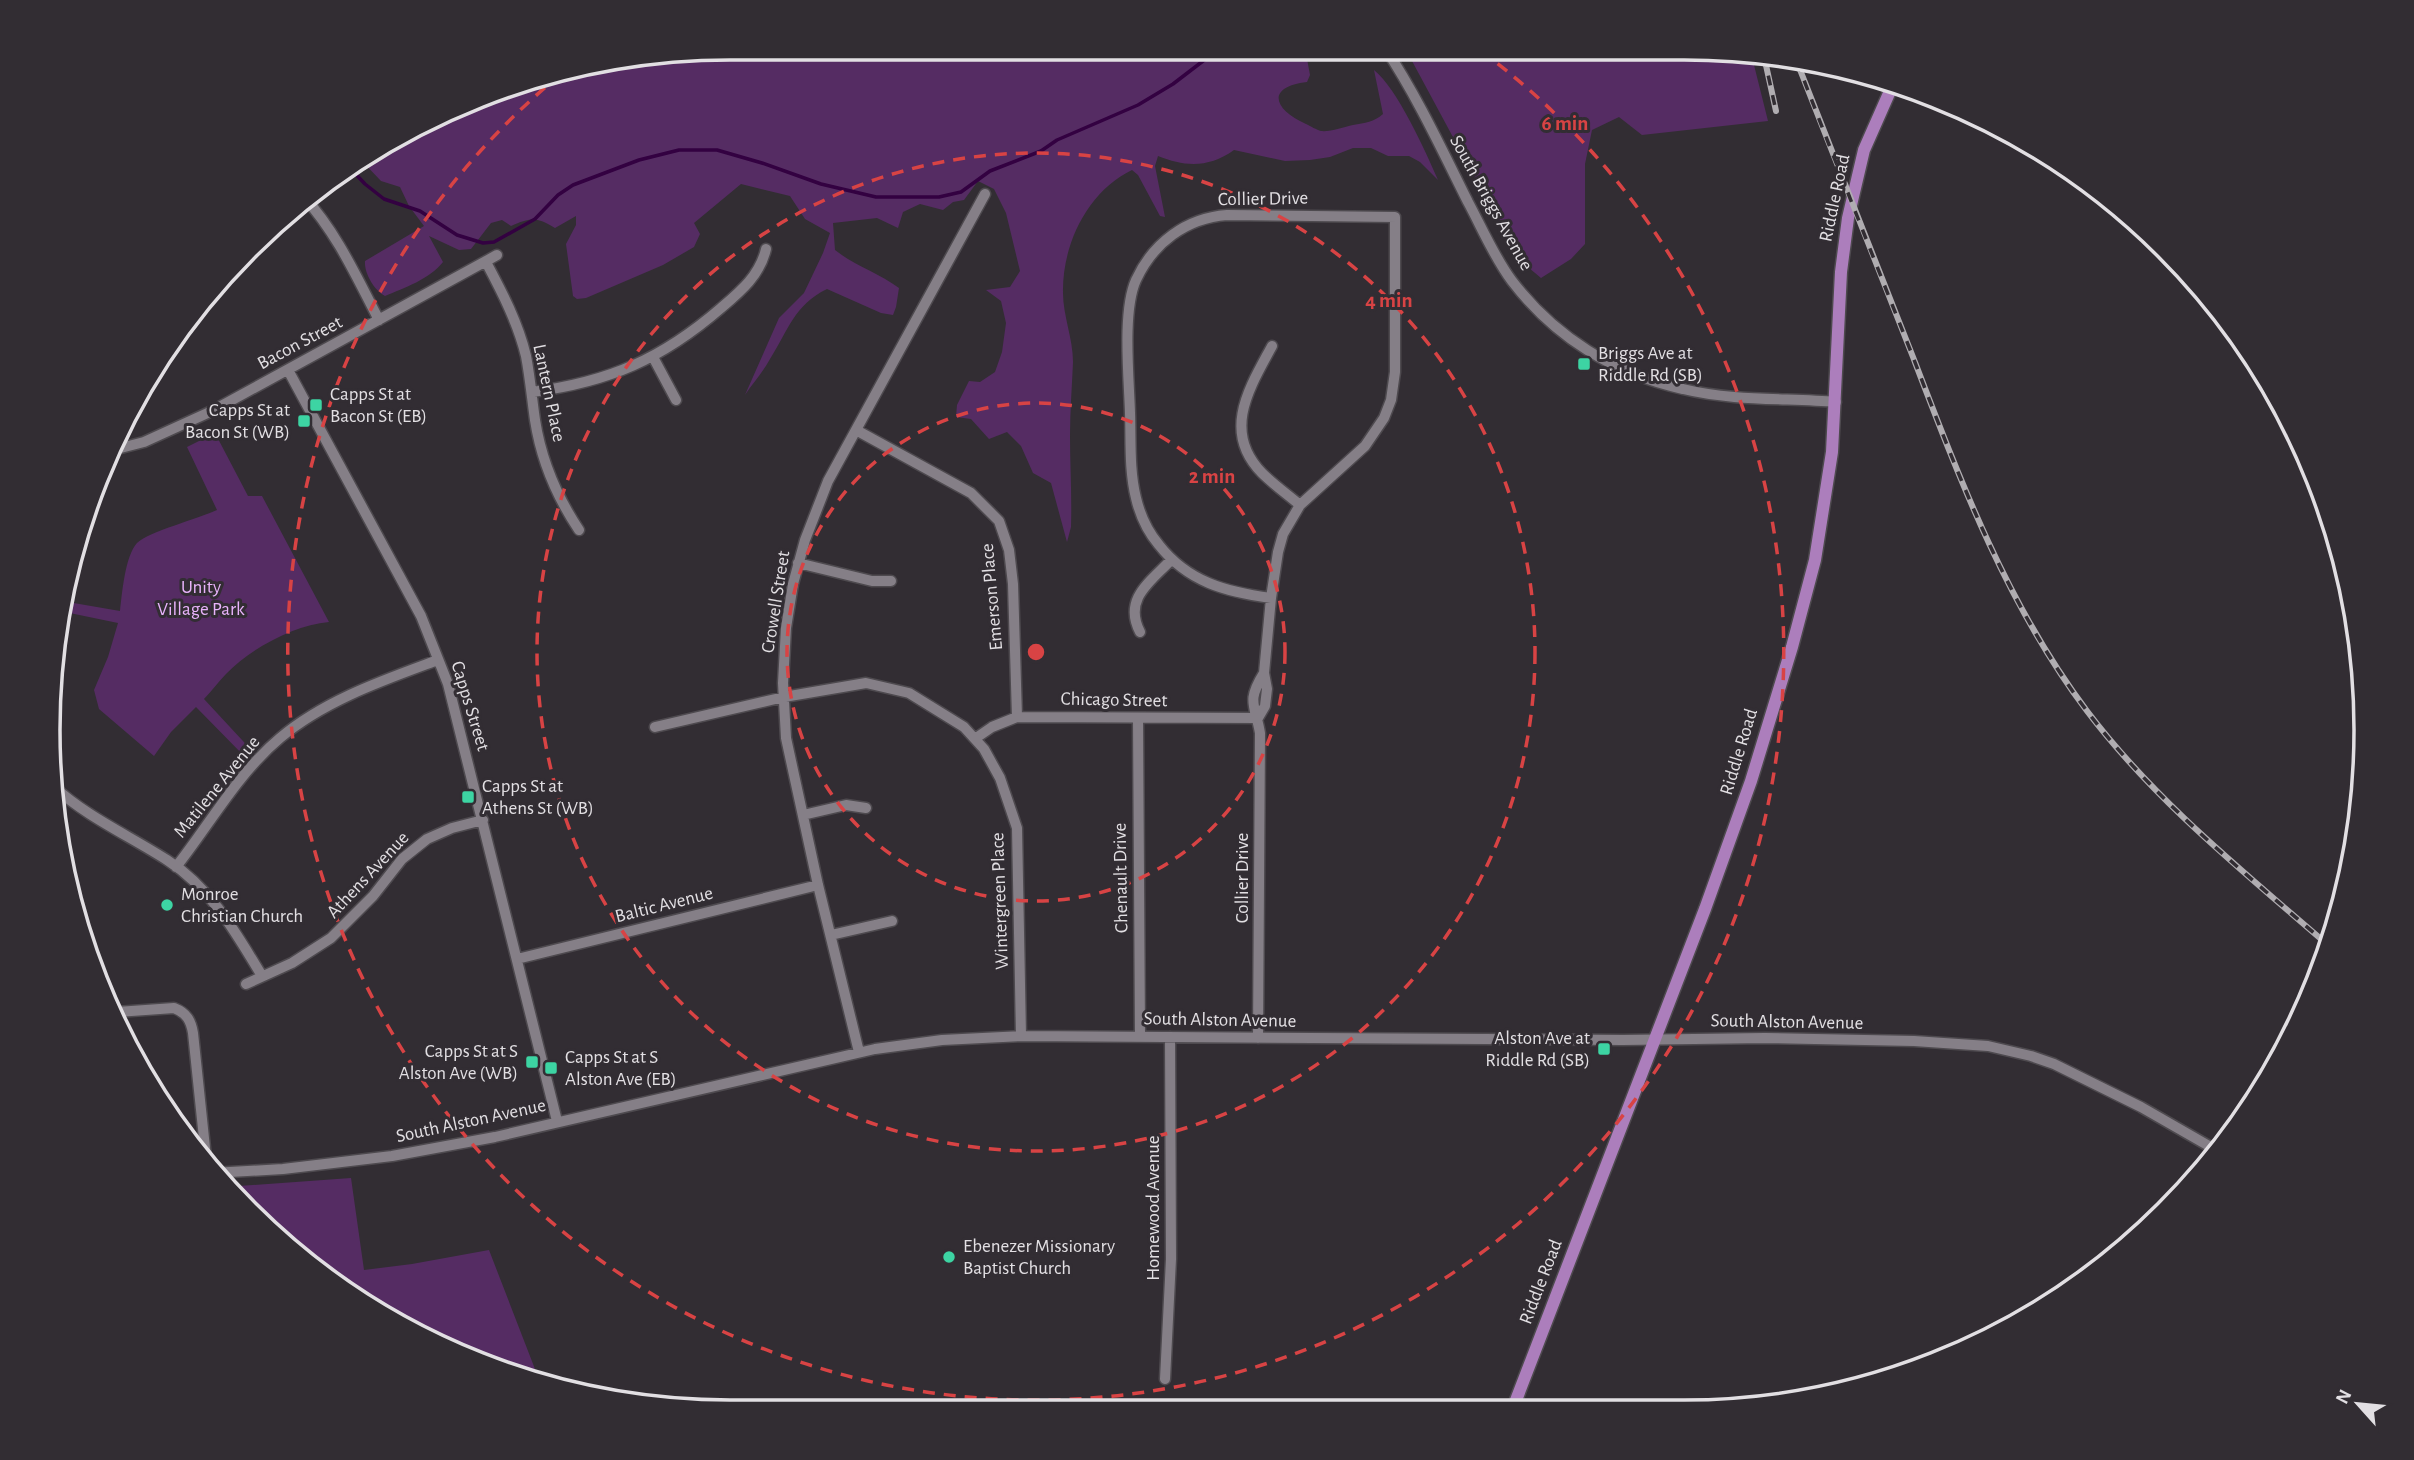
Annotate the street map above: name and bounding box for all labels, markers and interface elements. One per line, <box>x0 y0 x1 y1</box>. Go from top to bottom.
text: 6 min <box>1542 113 1588 134</box>
street label: South Briggs Avenue <box>1446 132 1536 274</box>
street label: Riddle Road <box>1816 152 1854 244</box>
street label: Collier Drive <box>1218 189 1308 209</box>
text: 4 min <box>1365 290 1413 311</box>
street label: Bacon Street <box>254 313 346 373</box>
street label: Lantern Place <box>529 342 569 444</box>
place label: Briggs Ave at Riddle Rd (SB) <box>1598 344 1703 385</box>
marker: Briggs Ave at Riddle Rd (SB) <box>1576 356 1592 372</box>
place label: Capps St at Bacon St (EB) <box>330 385 427 426</box>
marker: Capps St at Bacon St (EB) <box>308 397 324 413</box>
place label: Capps St at Bacon St (WB) <box>185 401 290 442</box>
marker: Capps St at Bacon St (WB) <box>296 413 312 429</box>
text: 2 min <box>1189 466 1235 487</box>
street label: Emerson Place <box>978 543 1006 651</box>
street label: Crowell Street <box>759 550 793 654</box>
park label: Unity Village Park <box>157 578 245 619</box>
centre of rings <box>1024 640 1048 664</box>
street label: Capps Street <box>447 659 493 753</box>
street label: Chicago Street <box>1060 690 1168 710</box>
street label: Riddle Road <box>1717 706 1761 797</box>
street label: Matilene Avenue <box>170 733 264 841</box>
place label: Capps St at Athens St (WB) <box>482 777 594 818</box>
marker: Capps St at Athens St (WB) <box>460 789 476 805</box>
street label: Chenault Drive <box>1111 823 1131 933</box>
street label: Athens Avenue <box>323 828 413 922</box>
street label: Wintergreen Place <box>988 832 1012 970</box>
street label: Collier Drive <box>1233 833 1252 923</box>
street label: Baltic Avenue <box>613 884 715 926</box>
place label: Monroe Christian Church <box>181 885 303 926</box>
marker: Monroe Christian Church <box>159 897 175 913</box>
street label: South Alston Avenue <box>1144 1009 1296 1031</box>
street label: South Alston Avenue <box>1711 1011 1863 1033</box>
place label: Alston Ave at Riddle Rd (SB) <box>1485 1029 1590 1070</box>
marker: Alston Ave at Riddle Rd (SB) <box>1596 1041 1612 1057</box>
place label: Capps St at S Alston Ave (WB) <box>399 1042 518 1083</box>
place label: Capps St at S Alston Ave (EB) <box>565 1048 677 1089</box>
marker: Capps St at S Alston Ave (WB) <box>524 1054 540 1070</box>
marker: Capps St at S Alston Ave (EB) <box>543 1060 559 1076</box>
street label: South Alston Avenue <box>394 1096 548 1146</box>
street label: Homewood Avenue <box>1144 1135 1163 1281</box>
place label: Ebenezer Missionary Baptist Church <box>963 1237 1115 1278</box>
street label: Riddle Road <box>1516 1237 1566 1327</box>
marker: Ebenezer Missionary Baptist Church <box>941 1249 957 1265</box>
north arrow <box>2323 1369 2393 1439</box>
text: N <box>2333 1387 2356 1407</box>

